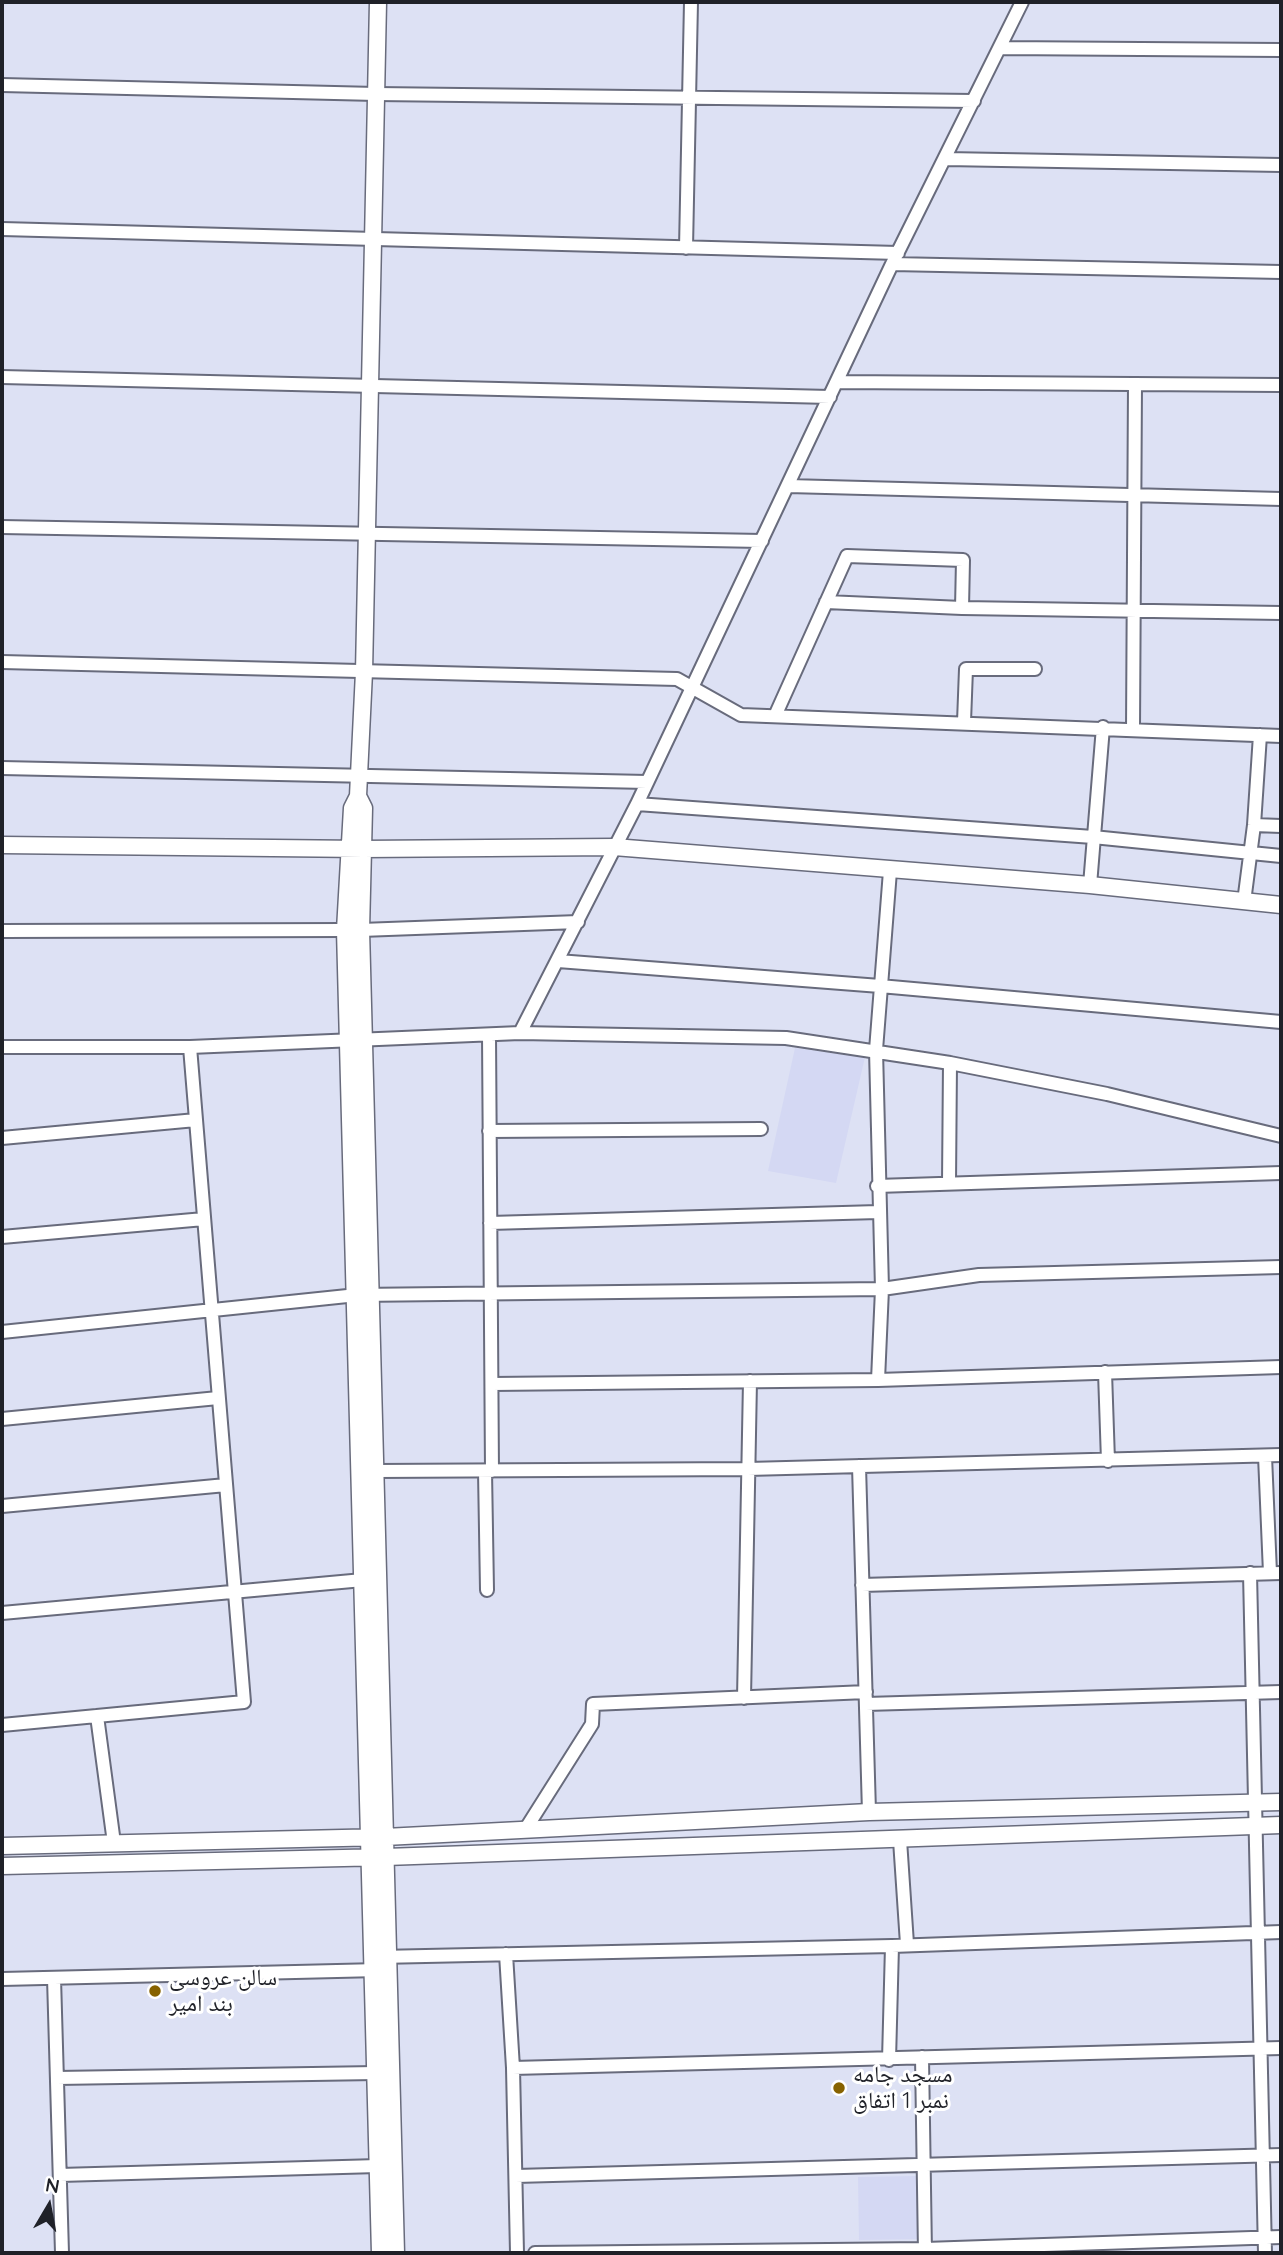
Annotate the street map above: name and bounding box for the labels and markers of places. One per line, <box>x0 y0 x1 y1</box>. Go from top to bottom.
place label: سالن عروسی بند امیر <box>169 1964 277 2018</box>
marker: سالن عروسی بند امیر <box>147 1983 163 1999</box>
place label: مسجد جامه نمبر 1 اتفاق <box>853 2061 953 2115</box>
marker: مسجد جامه نمبر 1 اتفاق <box>831 2080 847 2096</box>

